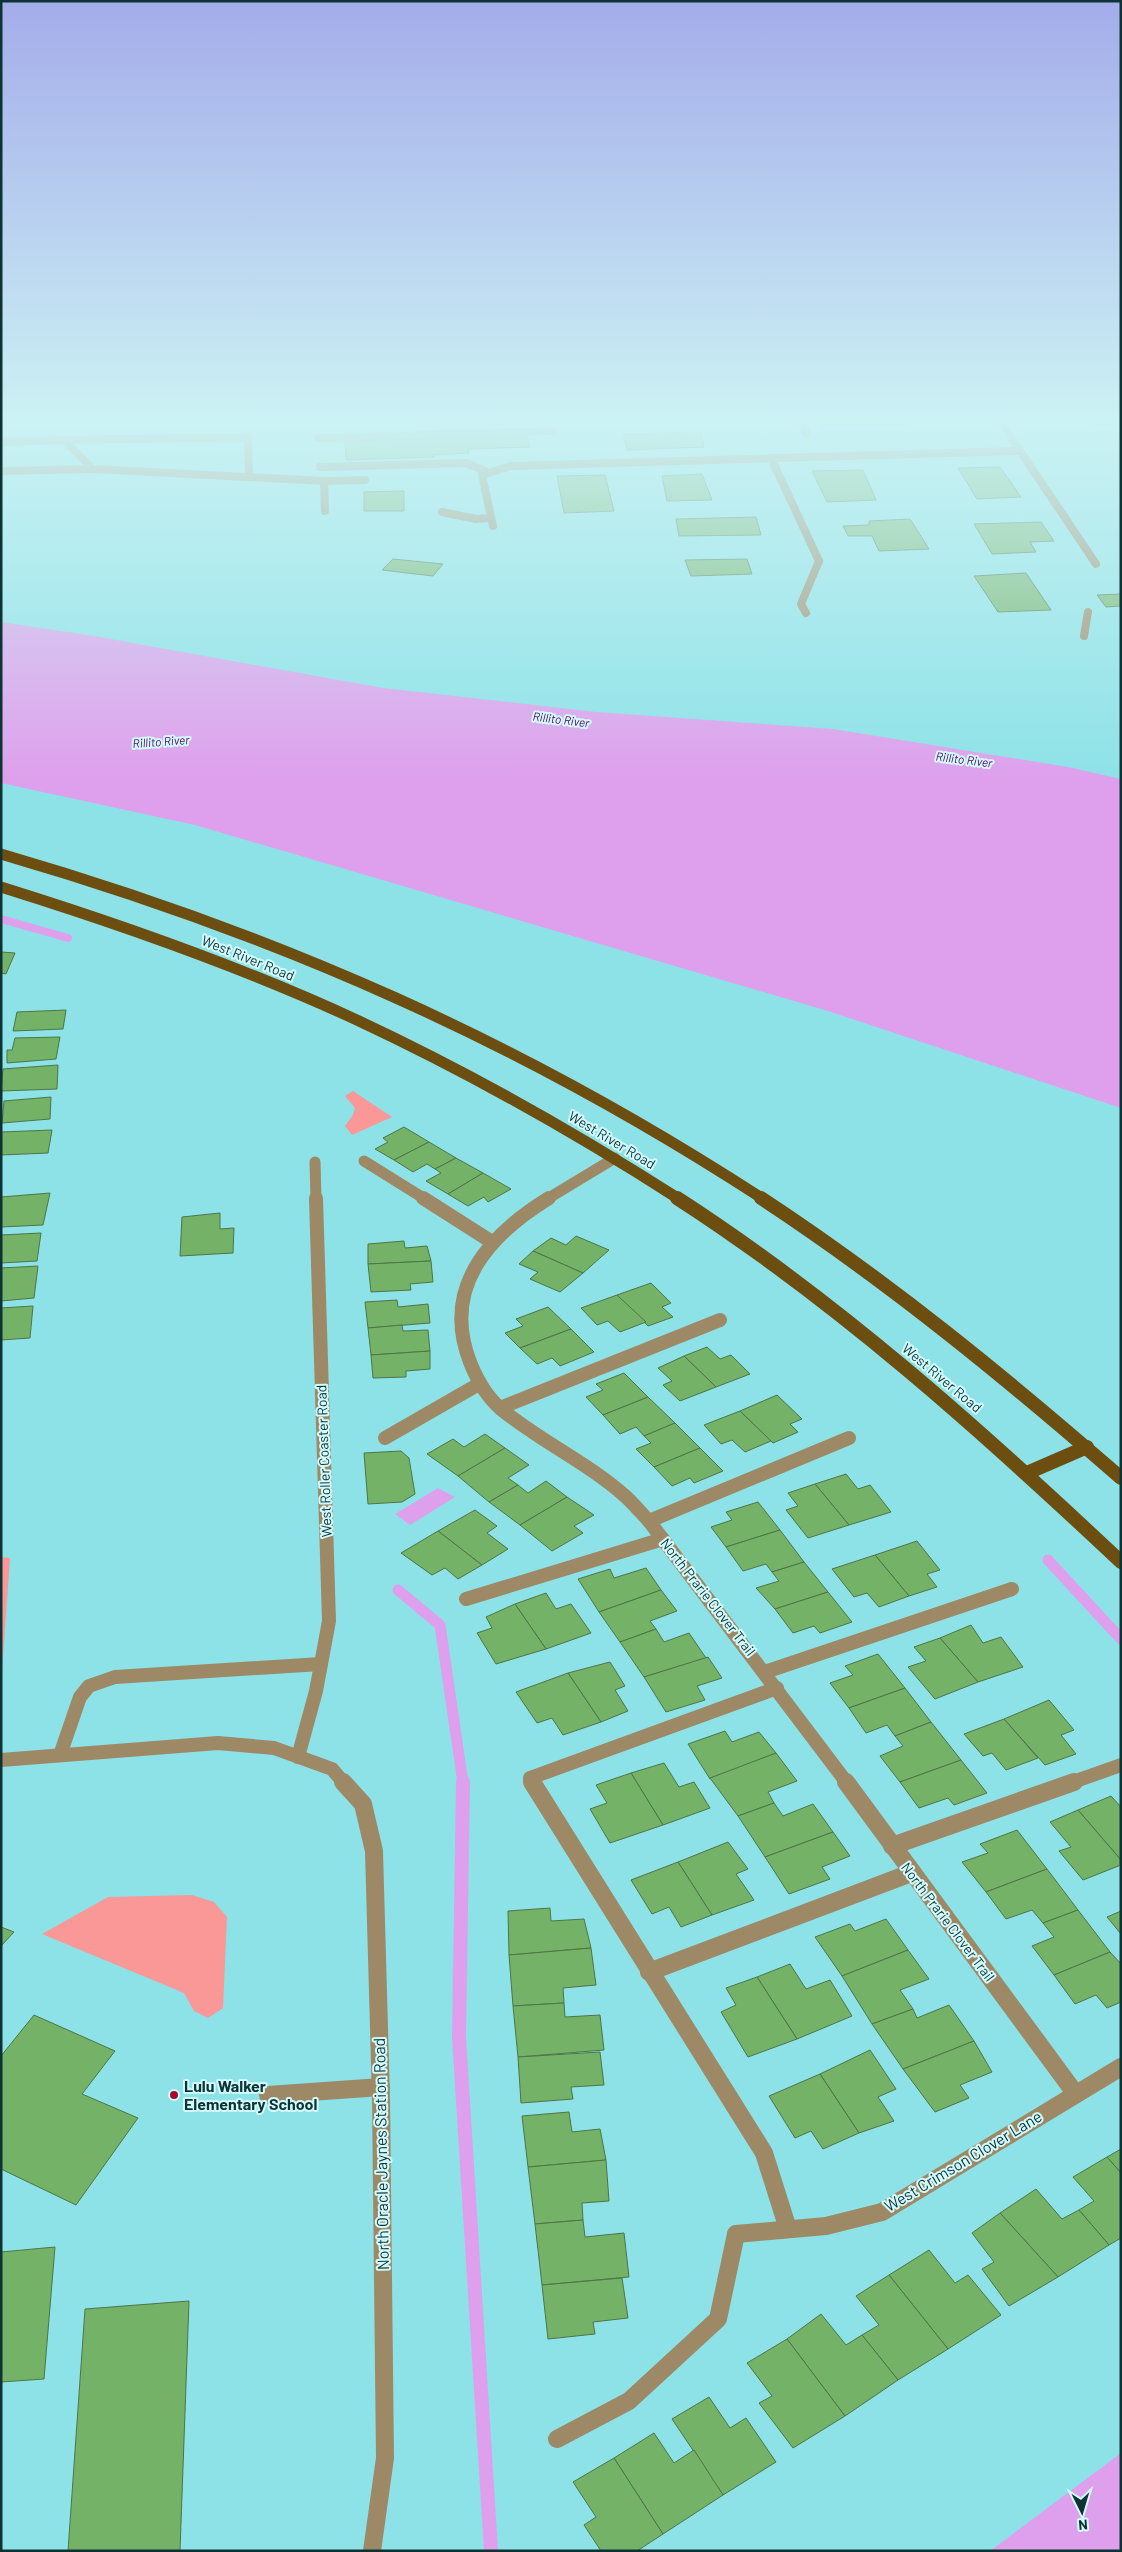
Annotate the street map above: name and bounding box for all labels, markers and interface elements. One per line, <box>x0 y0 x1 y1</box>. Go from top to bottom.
water label: Rillito River <box>532 709 591 730</box>
water label: Rillito River <box>132 732 191 750</box>
water label: Rillito River <box>935 749 994 770</box>
street label: West River Road <box>199 931 297 984</box>
street label: West River Road <box>566 1107 659 1172</box>
street label: West River Road <box>899 1339 985 1416</box>
street label: West Roller Coaster Road <box>312 1384 335 1538</box>
street label: North Prarie Clover Trail <box>657 1535 760 1659</box>
street label: North Prarie Clover Trail <box>898 1859 999 1984</box>
street label: North Oracle Jaynes Station Road <box>369 2038 392 2270</box>
place label: Lulu Walker Elementary School <box>184 2076 318 2113</box>
marker: Lulu Walker Elementary School <box>168 2089 180 2101</box>
street label: West Crimson Clover Lane <box>881 2106 1045 2215</box>
north arrow <box>1057 2487 1107 2537</box>
text: N <box>1078 2517 1089 2534</box>

